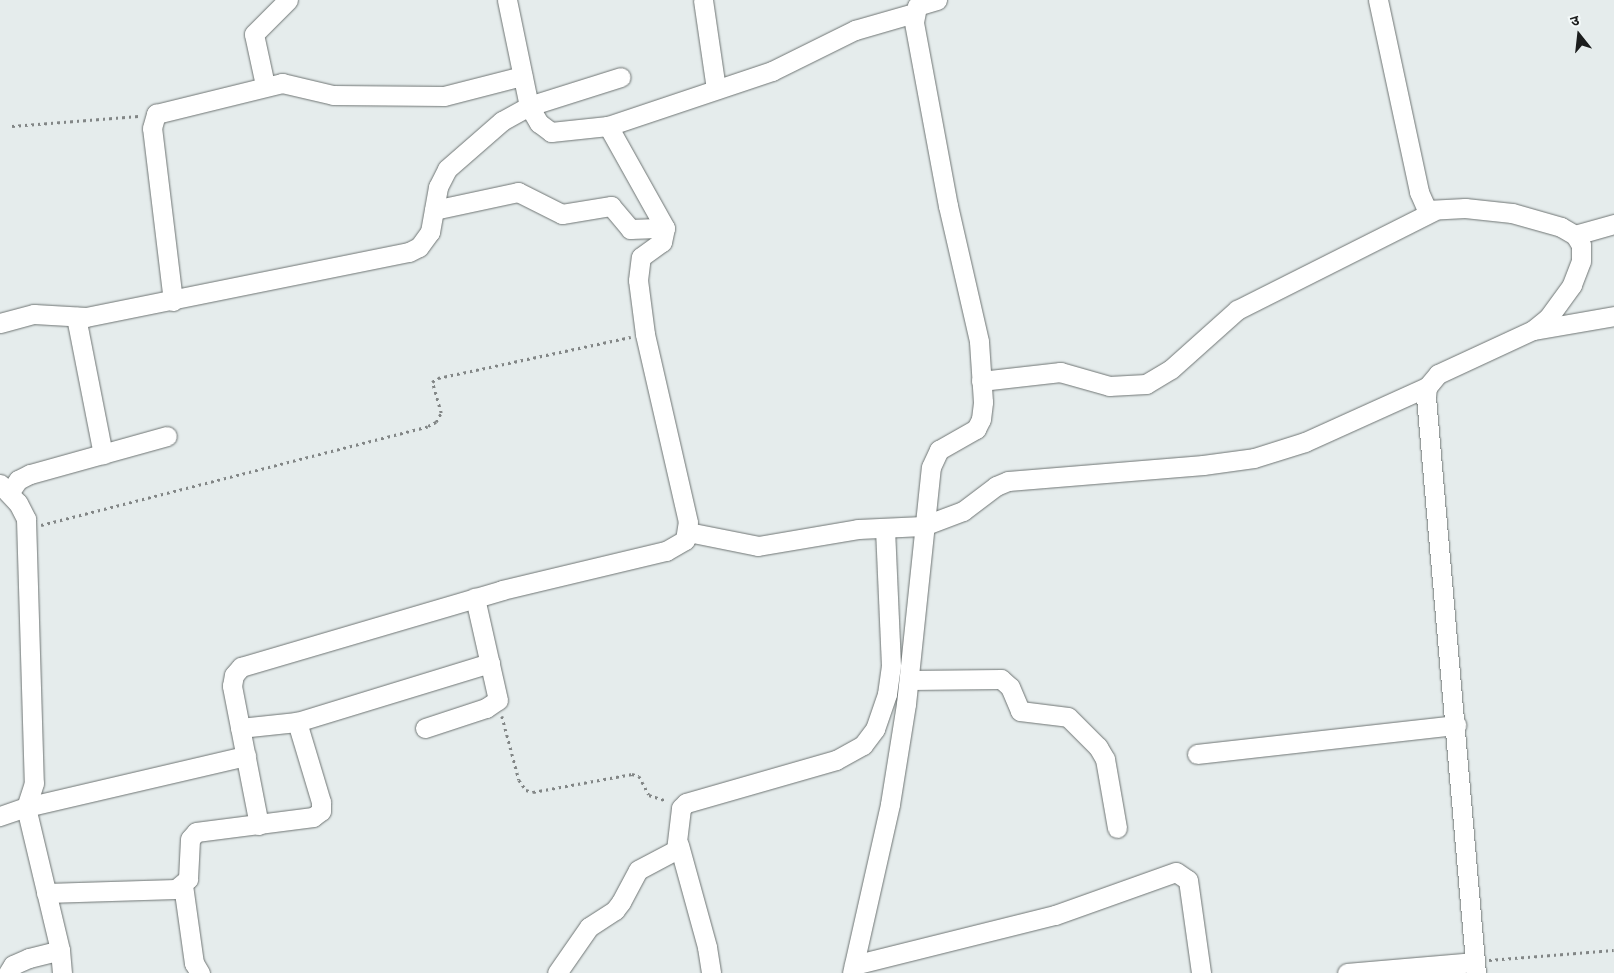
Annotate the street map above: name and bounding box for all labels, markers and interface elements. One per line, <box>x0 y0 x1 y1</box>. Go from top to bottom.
text: उ <box>1568 9 1582 31</box>
north arrow <box>1554 10 1604 60</box>

